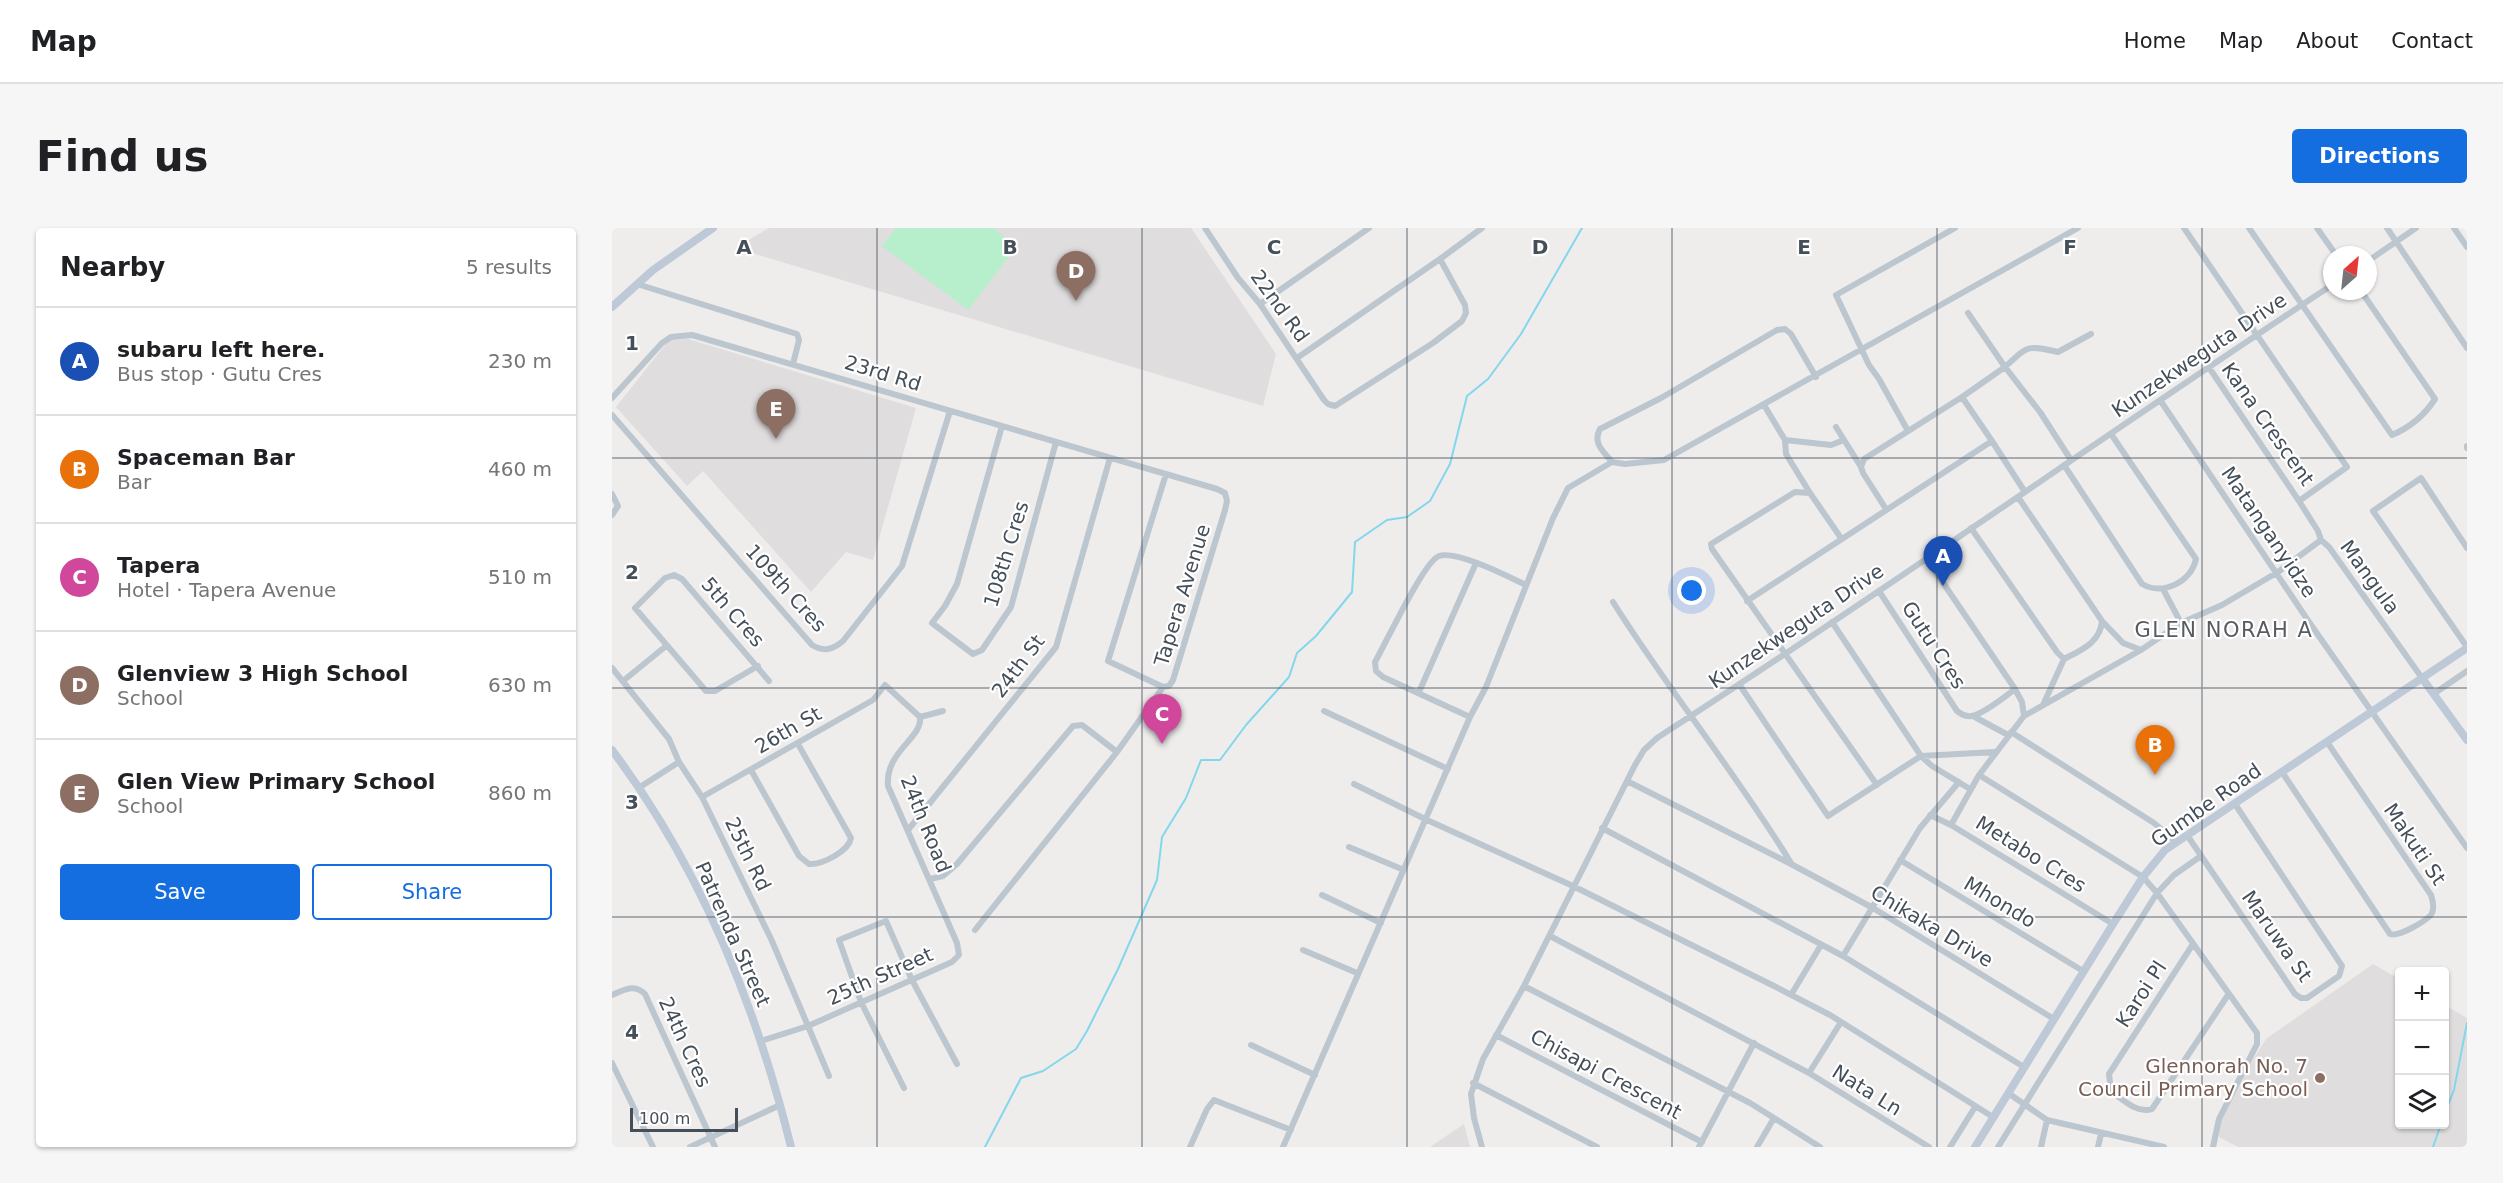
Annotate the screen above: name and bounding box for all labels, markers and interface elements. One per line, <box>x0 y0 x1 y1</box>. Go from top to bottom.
text: Map <box>30 25 97 58</box>
text: Home <box>2124 29 2186 53</box>
text: Map <box>2219 29 2263 53</box>
text: About <box>2296 29 2358 53</box>
text: Contact <box>2391 29 2473 53</box>
button: Directions <box>2292 129 2467 183</box>
text: Find us <box>36 132 209 181</box>
text: A <box>736 235 752 259</box>
text: B <box>1002 235 1018 259</box>
text: C <box>1267 235 1281 259</box>
text: D <box>1532 235 1548 259</box>
text: E <box>1797 235 1811 259</box>
text: F <box>2063 235 2077 259</box>
north arrow <box>2323 246 2377 300</box>
pin: D <box>1056 251 1096 301</box>
text: Nearby <box>60 252 165 282</box>
text: 5 results <box>466 255 552 279</box>
street label: 22nd Rd <box>1246 265 1314 347</box>
street label: Kunzekweguta Drive <box>2107 288 2291 422</box>
text: 1 <box>625 331 639 355</box>
text: subaru left here. <box>117 337 325 362</box>
text: A <box>72 349 87 373</box>
text: 230 m <box>488 349 552 373</box>
street label: 23rd Rd <box>842 350 924 396</box>
street label: Kana Crescent <box>2217 358 2319 490</box>
text: Bus stop · Gutu Cres <box>117 362 322 386</box>
pin: E <box>756 390 796 439</box>
text: Spaceman Bar <box>117 445 295 470</box>
text: B <box>72 457 87 481</box>
text: 460 m <box>488 457 552 481</box>
street label: Matanganyidze <box>2216 462 2322 602</box>
text: Bar <box>117 470 151 494</box>
street label: 108th Cres <box>979 498 1033 610</box>
street label: Tapera Avenue <box>1149 521 1215 670</box>
street label: Mangula <box>2335 535 2405 619</box>
pin: A <box>1924 536 1962 586</box>
street label: 109th Cres <box>740 539 832 637</box>
text: Tapera <box>117 553 200 578</box>
street label: Kunzekweguta Drive <box>1704 559 1888 693</box>
text: 2 <box>625 560 639 584</box>
text: C <box>72 565 87 589</box>
text: 510 m <box>488 565 552 589</box>
street label: 5th Cres <box>696 572 770 652</box>
your location <box>1677 576 1706 605</box>
text: Hotel · Tapera Avenue <box>117 578 336 602</box>
street label: Gutu Cres <box>1897 597 1971 693</box>
district label: GLEN NORAH A <box>2135 618 2313 642</box>
street label: 24th St <box>986 630 1050 702</box>
text: Glenview 3 High School <box>117 661 408 686</box>
text: D <box>71 673 88 697</box>
text: 630 m <box>488 673 552 697</box>
text: School <box>117 686 183 710</box>
pin: C <box>1142 694 1182 744</box>
street label: 26th St <box>750 701 826 759</box>
pin: B <box>2136 726 2174 775</box>
street label: Gumbe Road <box>2146 758 2266 852</box>
text: Glen View Primary School <box>117 769 435 794</box>
street label: 24th Road <box>896 772 956 876</box>
text: E <box>73 781 86 805</box>
text: 860 m <box>488 781 552 805</box>
text: 3 <box>625 790 639 814</box>
text: School <box>117 794 183 818</box>
street label: Makuti St <box>2379 799 2451 890</box>
street label: Metabo Cres <box>1971 811 2091 897</box>
street label: 25th Rd <box>720 813 776 895</box>
street label: Patrenda Street <box>690 858 776 1010</box>
button: Save <box>60 864 300 920</box>
button: Share <box>312 864 552 920</box>
street label: Mhondo <box>1960 871 2040 933</box>
street label: Chikaka Drive <box>1866 880 1998 972</box>
street label: Maruwa St <box>2237 886 2317 986</box>
street label: 25th Street <box>823 942 937 1010</box>
street label: Karoi Pl <box>2111 956 2171 1032</box>
map controls <box>2395 967 2449 1129</box>
button: + <box>2395 967 2449 1021</box>
street label: 24th Cres <box>654 993 716 1091</box>
text: 4 <box>625 1020 639 1044</box>
button: − <box>2395 1021 2449 1075</box>
street label: Chisapi Crescent <box>1526 1024 1686 1124</box>
place label: Glennorah No. 7 Council Primary School <box>2078 1054 2308 1101</box>
street label: Nata Ln <box>1828 1059 1906 1121</box>
marker: Glennorah No. 7 Council Primary School <box>2313 1071 2327 1085</box>
button: layers <box>2395 1075 2449 1129</box>
scale bar <box>630 1105 738 1132</box>
text: 100 m <box>639 1109 690 1128</box>

